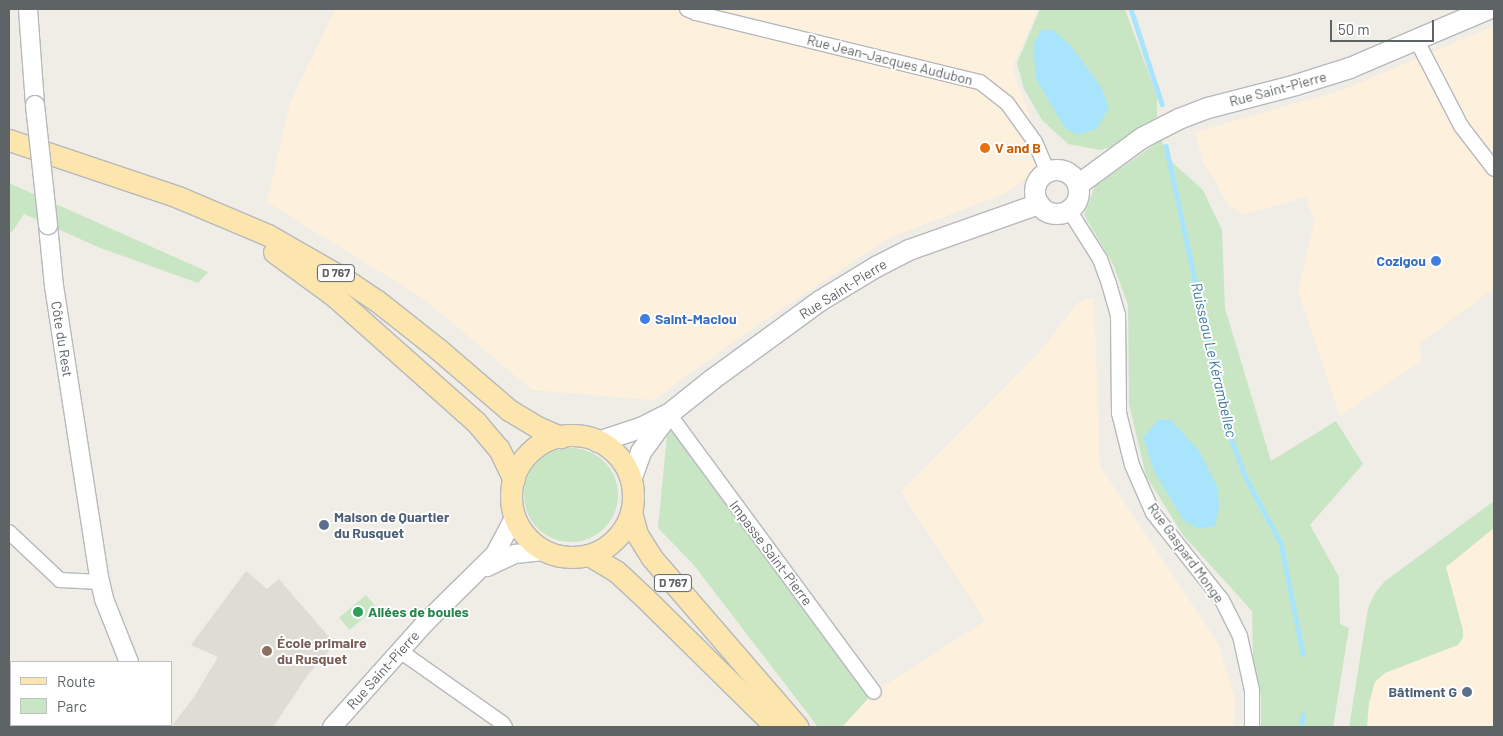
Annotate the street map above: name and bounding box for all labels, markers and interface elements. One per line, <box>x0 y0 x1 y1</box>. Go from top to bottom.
scale bar <box>1333 10 1437 42</box>
text: 50 m <box>1338 20 1370 38</box>
street label: Rue Jean-Jacques Audubon <box>805 31 975 89</box>
street label: Rue Saint-Pierre <box>1228 68 1328 110</box>
place label: V and B <box>995 140 1041 156</box>
marker: V and B <box>979 142 991 154</box>
place label: Cozigou <box>1376 253 1426 269</box>
street label: Rue Saint-Pierre <box>796 255 890 323</box>
marker: Cozigou <box>1430 255 1442 267</box>
road number: D 767 <box>316 264 356 282</box>
water label: Ruisseau Le Kérambellec <box>1187 281 1241 439</box>
street label: Côte du Rest <box>48 300 76 378</box>
place label: Saint-Maclou <box>655 311 737 327</box>
marker: Saint-Maclou <box>639 313 651 325</box>
street label: Impasse Saint-Pierre <box>726 497 816 609</box>
street label: Rue Gaspard Monge <box>1144 500 1228 606</box>
place label: Maison de Quartier du Rusquet <box>334 509 449 542</box>
marker: Maison de Quartier du Rusquet <box>318 519 330 531</box>
road number: D 767 <box>653 574 693 592</box>
place label: Allées de boules <box>368 604 469 620</box>
marker: Allées de boules <box>352 606 364 618</box>
street label: Rue Saint-Pierre <box>343 627 423 713</box>
place label: École primaire du Rusquet <box>277 635 367 668</box>
marker: École primaire du Rusquet <box>261 645 273 657</box>
legend <box>10 661 172 726</box>
text: Route <box>57 672 96 690</box>
place label: Bâtiment G <box>1388 684 1457 700</box>
marker: Bâtiment G <box>1461 686 1473 698</box>
text: Parc <box>57 697 87 715</box>

